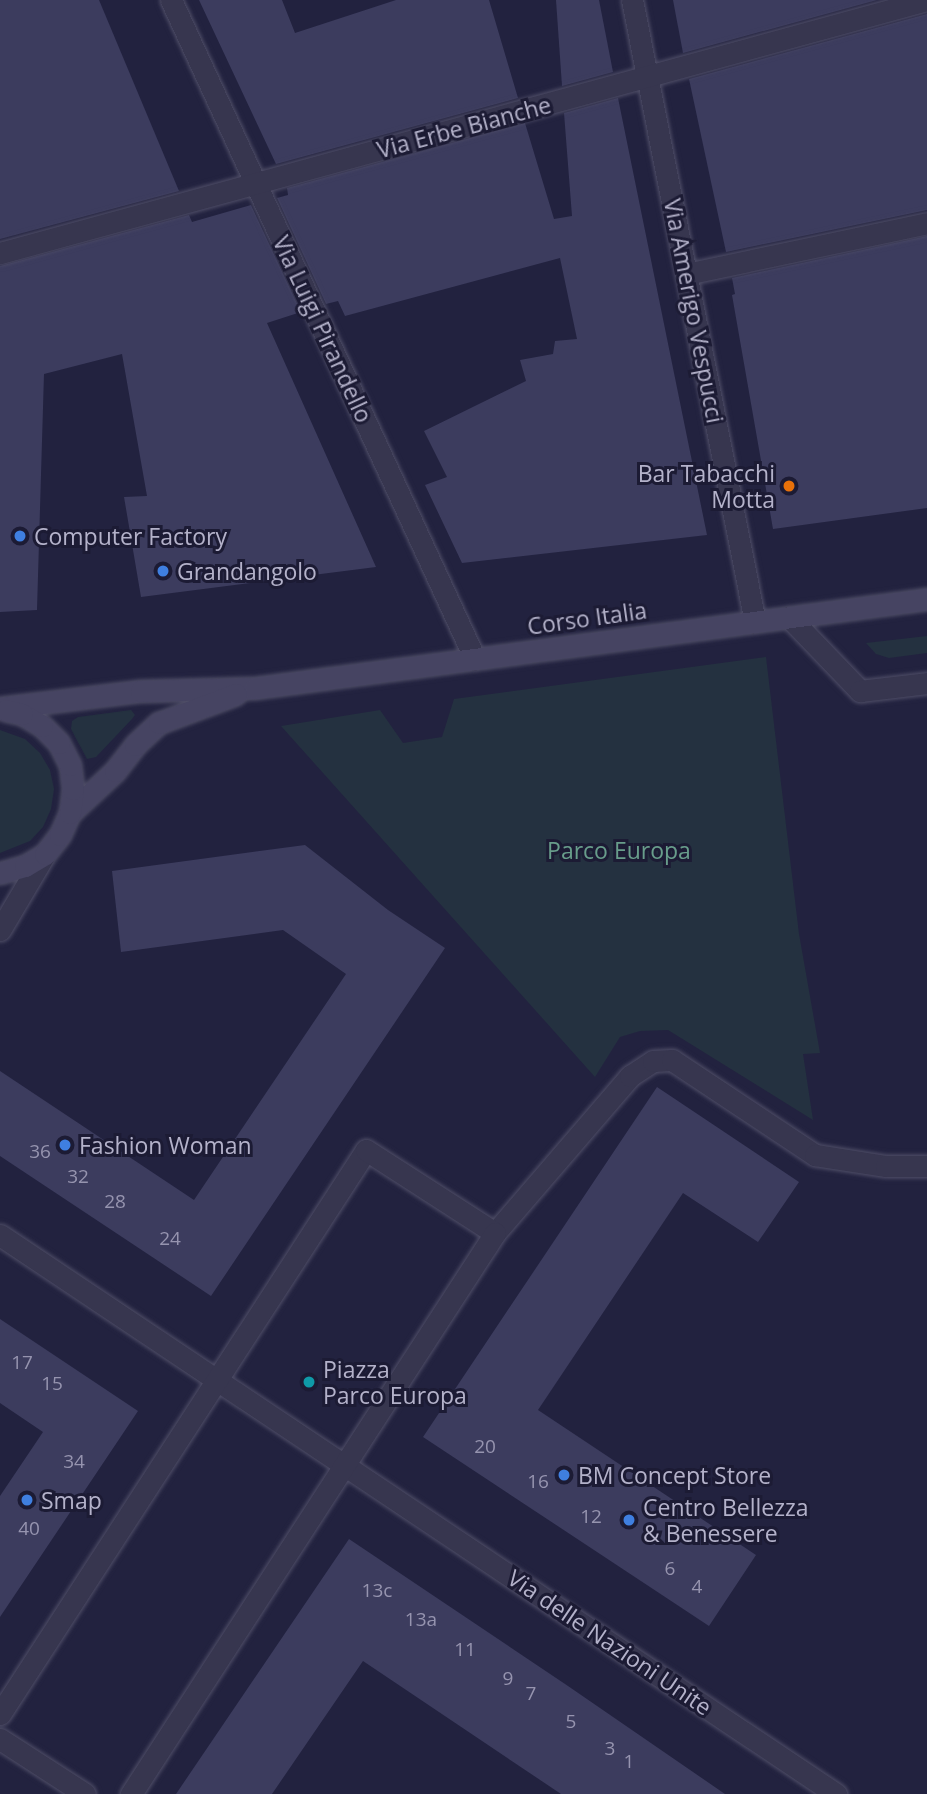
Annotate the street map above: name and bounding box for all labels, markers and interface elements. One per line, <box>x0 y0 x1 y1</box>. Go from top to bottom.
street label: Via Erbe Bianche <box>374 91 554 163</box>
street label: Via Amerigo Vespucci <box>659 196 729 426</box>
street label: Via Luigi Pirandello <box>268 231 378 427</box>
place label: Bar Tabacchi Motta <box>638 459 775 513</box>
marker: Bar Tabacchi Motta <box>781 478 797 494</box>
place label: Computer Factory <box>34 522 227 550</box>
marker: Computer Factory <box>12 528 28 544</box>
place label: Grandangolo <box>177 557 317 585</box>
marker: Grandangolo <box>155 563 171 579</box>
street label: Corso Italia <box>526 596 648 640</box>
park label: Parco Europa <box>547 836 691 864</box>
place label: Fashion Woman <box>79 1131 252 1159</box>
marker: Fashion Woman <box>57 1137 73 1153</box>
house number: 36 <box>29 1141 51 1163</box>
house number: 32 <box>67 1166 89 1188</box>
house number: 28 <box>104 1191 126 1213</box>
house number: 24 <box>159 1228 181 1250</box>
house number: 17 <box>11 1352 33 1374</box>
place label: Piazza Parco Europa <box>323 1355 467 1409</box>
house number: 15 <box>41 1373 63 1395</box>
marker: Piazza Parco Europa <box>301 1374 317 1390</box>
house number: 20 <box>474 1436 496 1458</box>
house number: 34 <box>63 1451 85 1473</box>
place label: BM Concept Store <box>578 1461 771 1489</box>
marker: BM Concept Store <box>556 1467 572 1483</box>
house number: 16 <box>527 1471 549 1493</box>
place label: Smap <box>41 1486 102 1514</box>
marker: Smap <box>19 1492 35 1508</box>
place label: Centro Bellezza & Benessere <box>643 1493 809 1547</box>
house number: 12 <box>580 1506 602 1528</box>
marker: Centro Bellezza & Benessere <box>621 1512 637 1528</box>
house number: 40 <box>18 1518 40 1540</box>
house number: 6 <box>665 1558 675 1580</box>
street label: Via delle Nazioni Unite <box>503 1563 717 1721</box>
house number: 4 <box>692 1576 702 1598</box>
house number: 13c <box>362 1580 392 1602</box>
house number: 13a <box>405 1609 437 1631</box>
house number: 11 <box>454 1639 476 1661</box>
house number: 9 <box>503 1668 513 1690</box>
house number: 7 <box>526 1683 536 1705</box>
house number: 5 <box>566 1711 576 1733</box>
house number: 3 <box>605 1738 615 1760</box>
house number: 1 <box>624 1751 634 1773</box>

